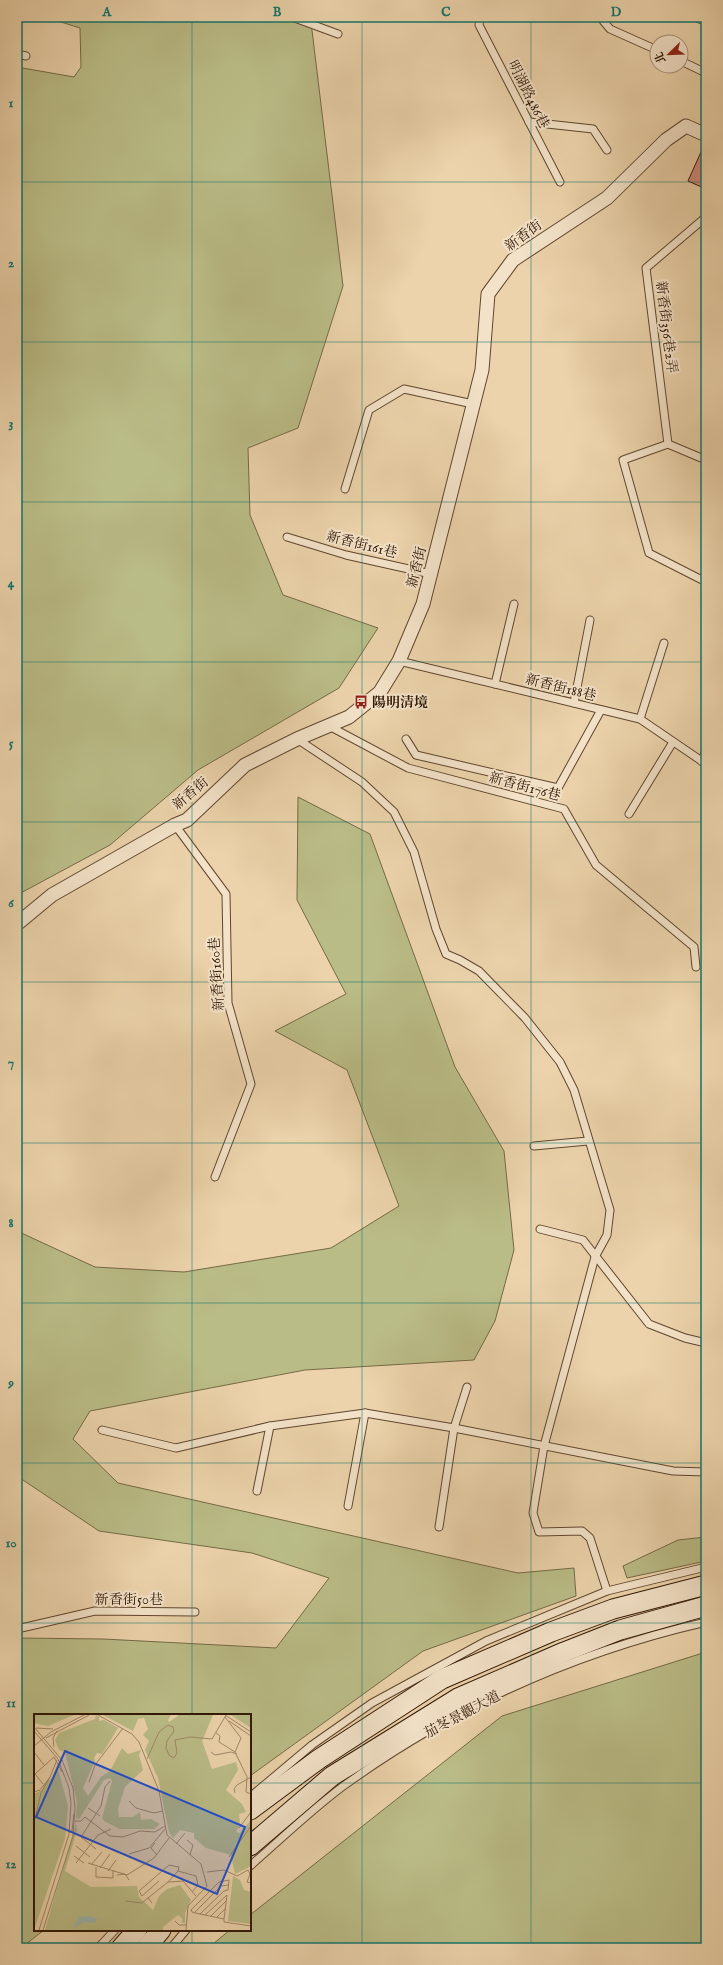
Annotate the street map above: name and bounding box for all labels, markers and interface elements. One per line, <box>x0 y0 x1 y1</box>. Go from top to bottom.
text: A <box>102 4 113 21</box>
text: B <box>273 4 282 21</box>
text: C <box>441 4 451 21</box>
text: D <box>611 4 622 21</box>
north arrow <box>649 34 689 74</box>
text: 北 <box>652 50 669 65</box>
street label: 明湖路486巷 <box>503 57 553 132</box>
text: 1 <box>9 95 14 112</box>
street label: 新香街 <box>501 216 546 255</box>
text: 2 <box>8 255 14 272</box>
street label: 新香街356巷2弄 <box>651 280 681 374</box>
text: 3 <box>9 415 14 432</box>
street label: 新香街161巷 <box>325 527 399 562</box>
street label: 新香街 <box>403 545 431 590</box>
text: 4 <box>8 575 15 592</box>
street label: 新香街188巷 <box>524 671 598 705</box>
bus stop icon: 陽明清境 <box>353 694 369 710</box>
place label: 陽明清境 <box>372 694 428 712</box>
text: 5 <box>9 735 14 752</box>
street label: 新香街176巷 <box>487 769 563 805</box>
street label: 新香街 <box>169 773 213 814</box>
text: 6 <box>8 895 14 912</box>
street label: 新香街160巷 <box>205 936 229 1011</box>
text: 7 <box>8 1055 14 1072</box>
text: 8 <box>8 1215 14 1232</box>
text: 9 <box>7 1375 14 1392</box>
text: 10 <box>5 1535 17 1552</box>
street label: 新香街50巷 <box>95 1591 163 1609</box>
street label: 茄苳景觀大道 <box>421 1687 504 1743</box>
text: 11 <box>6 1695 16 1712</box>
inset map <box>34 1714 251 1931</box>
text: 12 <box>6 1856 16 1873</box>

